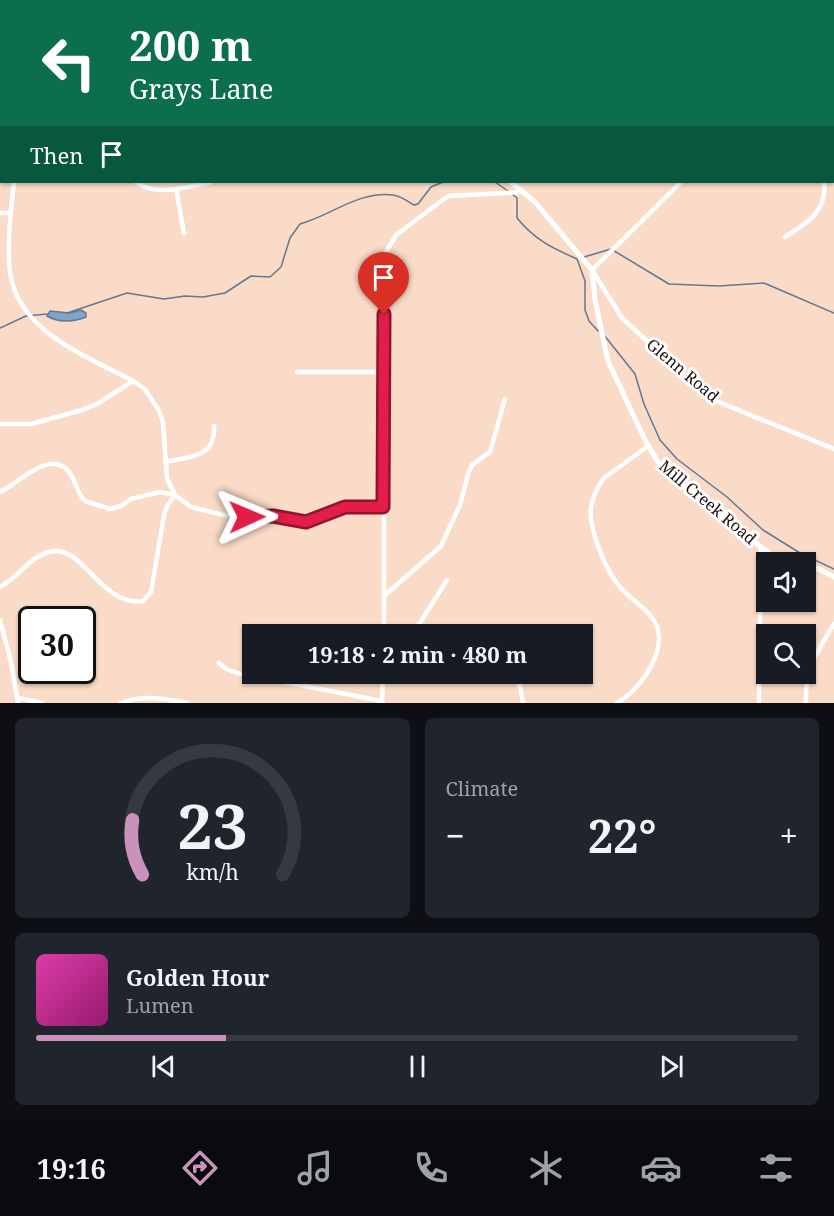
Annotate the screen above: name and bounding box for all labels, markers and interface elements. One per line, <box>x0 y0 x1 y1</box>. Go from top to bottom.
text: 200 m <box>129 16 253 73</box>
icon: left <box>30 24 108 102</box>
text: Grays Lane <box>129 70 273 107</box>
icon: arrive <box>95 138 128 171</box>
text: Then <box>30 140 83 170</box>
pin <box>358 252 409 314</box>
icon: arrive <box>367 261 400 294</box>
street label: Glenn Road <box>642 333 724 407</box>
street label: Mill Creek Road <box>655 455 761 549</box>
position arrow <box>215 485 279 549</box>
map controls <box>756 552 816 684</box>
button: sound <box>756 552 816 612</box>
speed limit sign: 30 <box>18 606 96 684</box>
button: search <box>756 624 816 684</box>
text: 19:18 · 2 min · 480 m <box>308 639 527 669</box>
text: Climate <box>446 775 518 802</box>
text: 23 <box>177 782 248 867</box>
text: 22° <box>588 805 657 866</box>
text: − <box>446 813 465 858</box>
text: + <box>780 813 798 858</box>
text: km/h <box>186 857 239 886</box>
text: Golden Hour <box>126 962 269 992</box>
text: Lumen <box>126 992 194 1019</box>
icon: previous <box>147 1050 180 1083</box>
icon: pause <box>401 1050 434 1083</box>
icon: next <box>655 1050 688 1083</box>
icon: directions <box>179 1147 221 1189</box>
icon: music <box>294 1147 336 1189</box>
icon: phone <box>410 1147 452 1189</box>
icon: climate <box>525 1147 567 1189</box>
icon: car <box>640 1147 682 1189</box>
icon: filters <box>755 1147 797 1189</box>
text: 19:16 <box>37 1150 106 1187</box>

